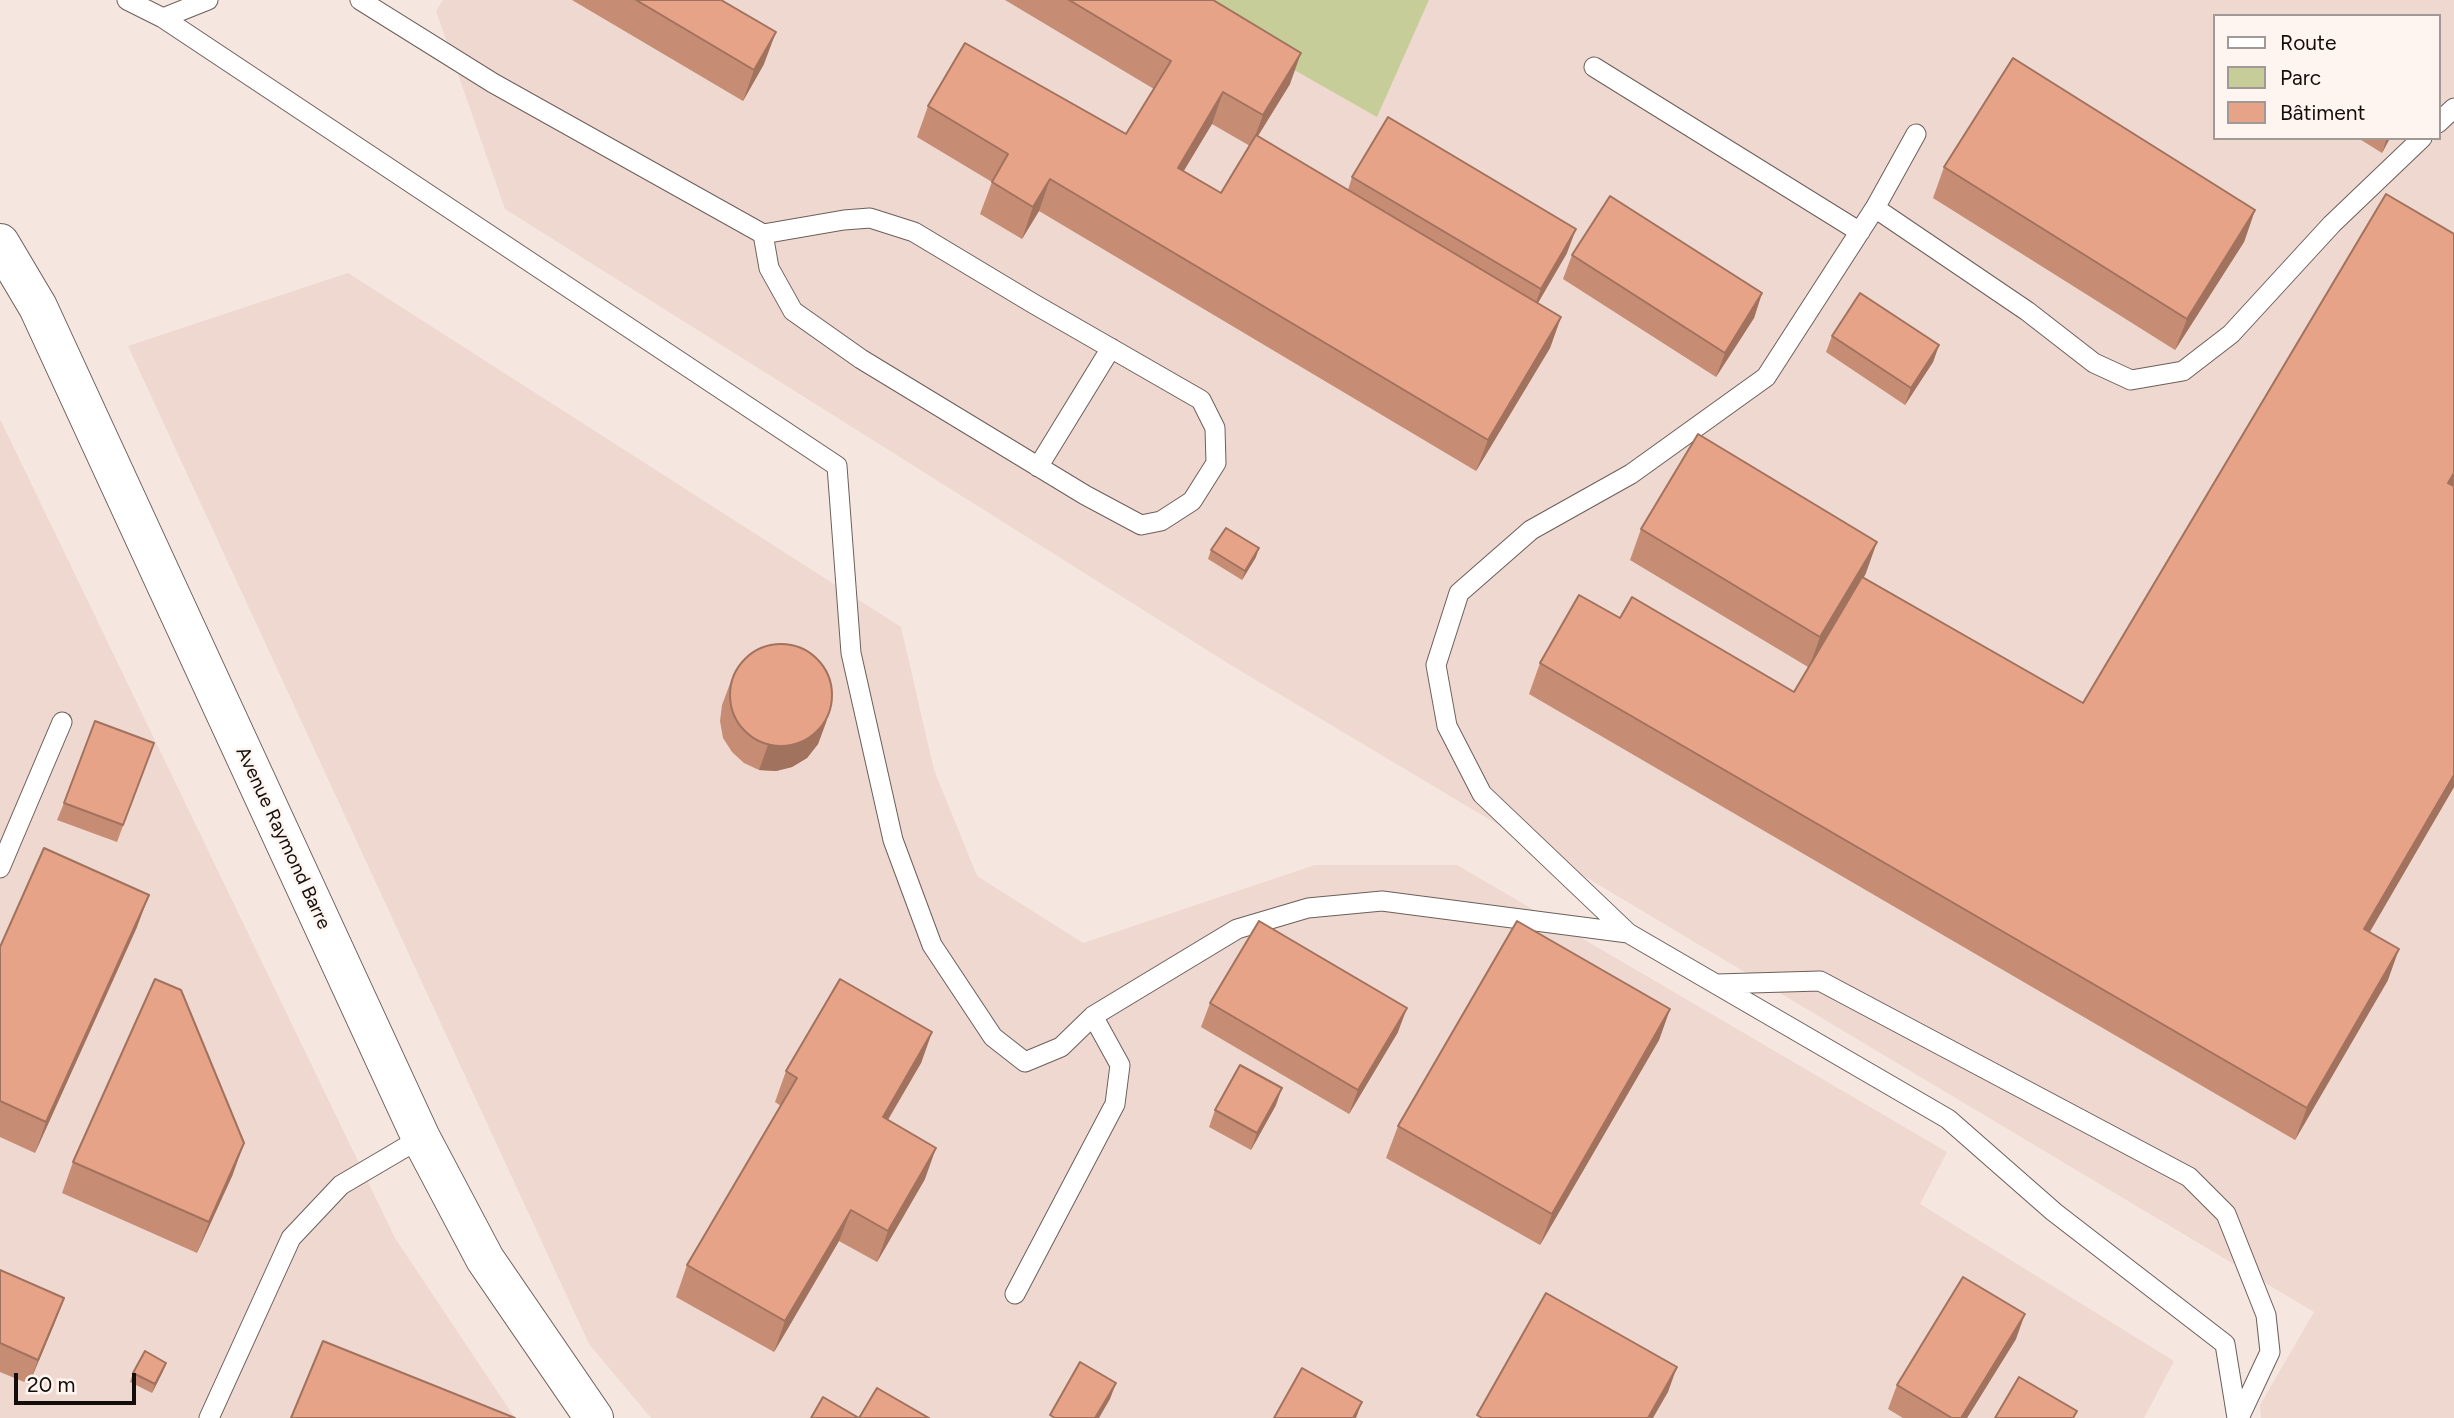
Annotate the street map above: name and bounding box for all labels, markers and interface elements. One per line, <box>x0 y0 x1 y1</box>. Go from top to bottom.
legend <box>2212 14 2440 140</box>
text: Route <box>2280 30 2336 55</box>
text: Parc <box>2280 65 2321 90</box>
text: Bâtiment <box>2280 100 2365 125</box>
street label: Avenue Raymond Barre <box>231 743 335 933</box>
scale bar <box>18 1358 140 1402</box>
text: 20 m <box>27 1372 75 1397</box>

